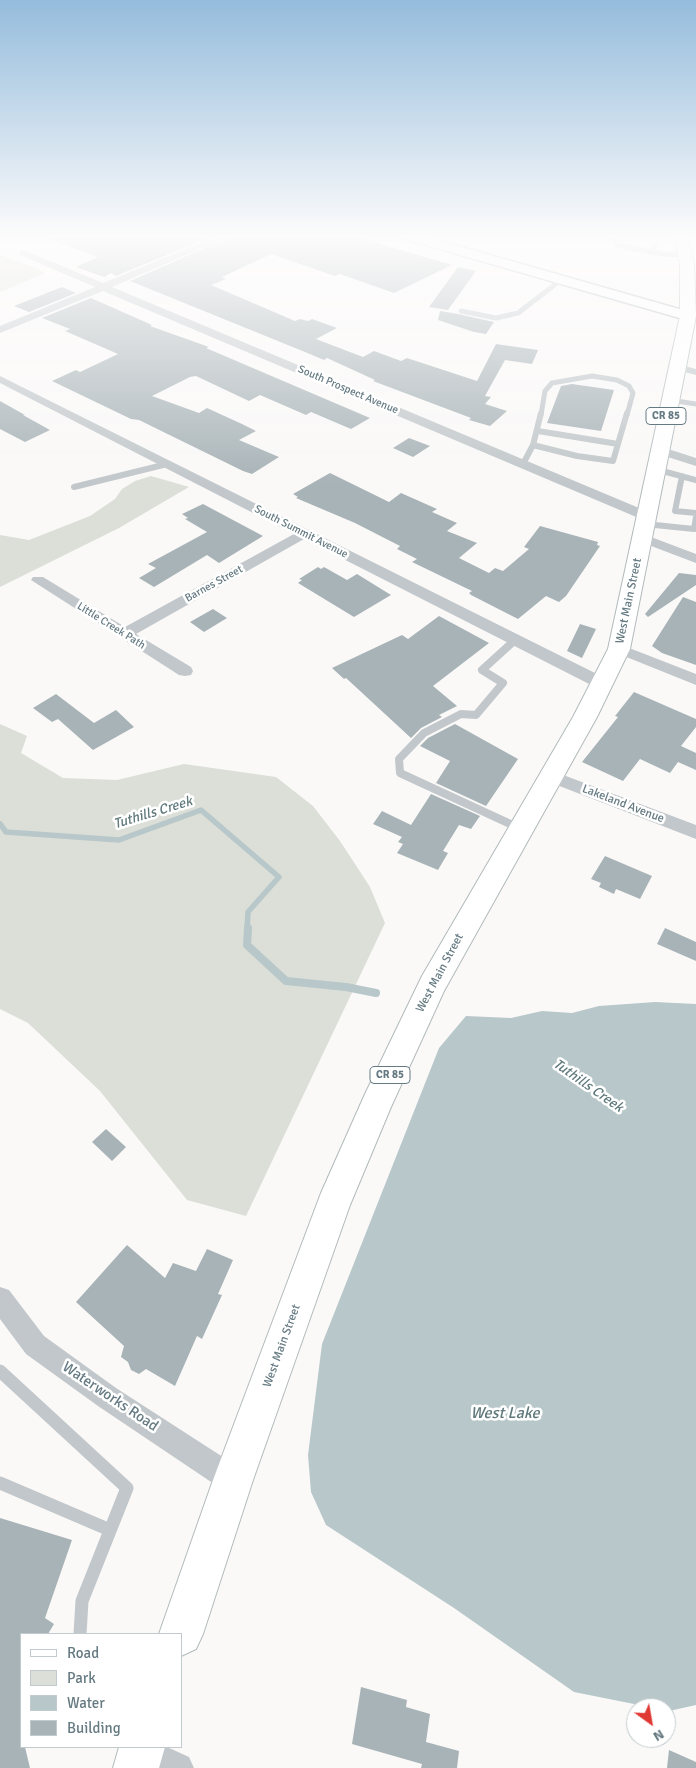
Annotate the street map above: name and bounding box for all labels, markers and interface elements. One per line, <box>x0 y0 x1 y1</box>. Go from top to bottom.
street label: South Prospect Avenue <box>296 363 400 417</box>
road number: CR 85 <box>646 408 686 424</box>
street label: South Summit Avenue <box>252 503 350 561</box>
street label: West Main Street <box>613 557 645 645</box>
street label: Barnes Street <box>183 563 245 605</box>
street label: Little Creek Path <box>74 600 148 652</box>
street label: Lakeland Avenue <box>580 782 666 826</box>
water label: Tuthills Creek <box>112 793 194 833</box>
street label: West Main Street <box>413 931 467 1015</box>
water label: Tuthills Creek <box>550 1056 626 1116</box>
road number: CR 85 <box>370 1066 410 1084</box>
street label: West Main Street <box>260 1303 304 1389</box>
street label: Waterworks Road <box>59 1358 161 1436</box>
water label: West Lake <box>470 1404 540 1424</box>
legend <box>20 1633 182 1748</box>
text: Road <box>67 1644 99 1662</box>
text: Park <box>67 1669 96 1687</box>
text: Water <box>67 1694 105 1712</box>
north arrow <box>626 1698 676 1748</box>
text: Building <box>67 1719 121 1737</box>
text: N <box>650 1726 667 1745</box>

